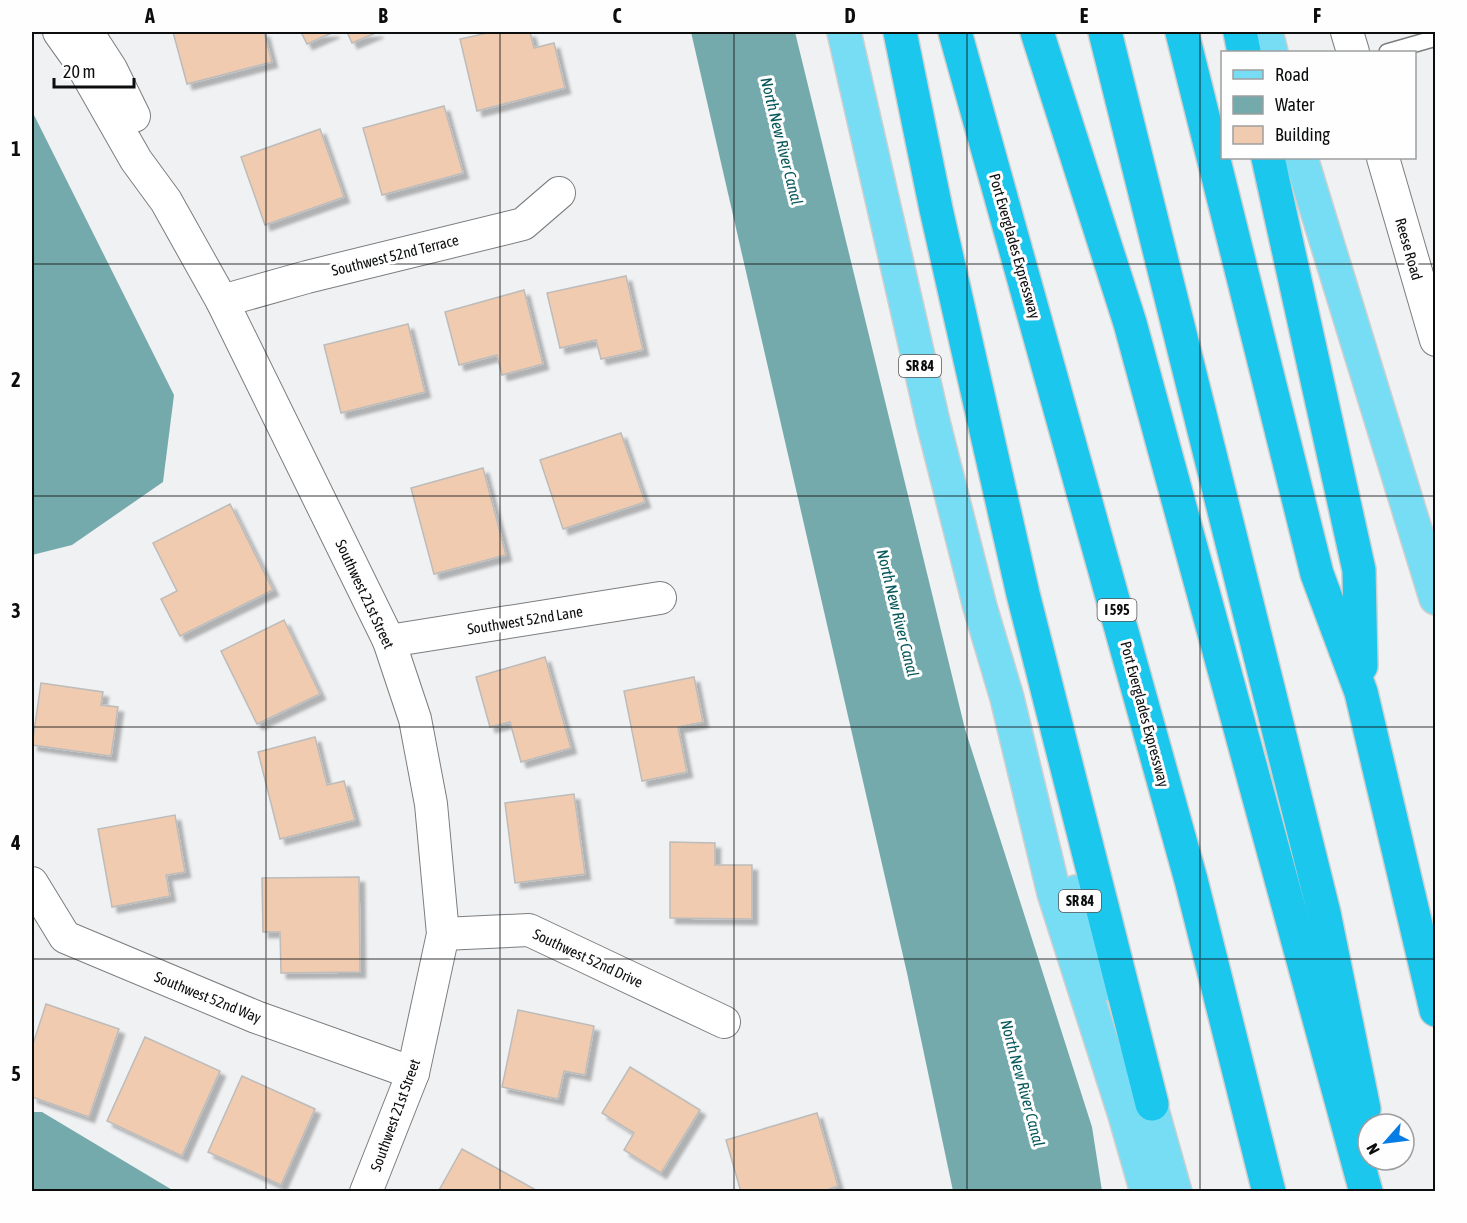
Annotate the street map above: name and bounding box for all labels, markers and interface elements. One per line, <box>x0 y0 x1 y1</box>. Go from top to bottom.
text: A <box>144 4 155 27</box>
text: B <box>378 4 388 27</box>
text: C <box>613 4 622 27</box>
text: D <box>844 4 856 27</box>
text: E <box>1080 4 1089 27</box>
text: F <box>1313 4 1321 27</box>
scale bar <box>54 51 134 89</box>
legend <box>1221 51 1416 159</box>
text: 20 m <box>63 61 95 82</box>
text: Road <box>1275 64 1309 85</box>
water label: North New River Canal <box>757 75 807 207</box>
text: Water <box>1275 94 1315 115</box>
text: Building <box>1275 124 1330 145</box>
text: 1 <box>11 137 21 160</box>
street label: Port Everglades Expressway <box>986 172 1044 320</box>
street label: Reese Road <box>1392 216 1426 282</box>
street label: Southwest 52nd Terrace <box>330 231 460 279</box>
road number: SR 84 <box>899 355 941 377</box>
text: 2 <box>11 368 21 391</box>
street label: Southwest 21st Street <box>332 537 398 651</box>
water label: North New River Canal <box>873 547 923 679</box>
text: 3 <box>11 599 21 622</box>
road number: I 595 <box>1098 599 1136 621</box>
street label: Southwest 52nd Lane <box>466 602 584 638</box>
street label: Port Everglades Expressway <box>1117 639 1173 789</box>
text: 4 <box>10 831 21 854</box>
road number: SR 84 <box>1059 890 1101 912</box>
street label: Southwest 52nd Drive <box>530 925 646 991</box>
street label: Southwest 52nd Way <box>152 968 264 1026</box>
water label: North New River Canal <box>997 1018 1049 1148</box>
street label: Southwest 21st Street <box>367 1057 423 1173</box>
text: 5 <box>11 1062 21 1085</box>
north arrow <box>1356 1112 1416 1172</box>
text: N <box>1363 1141 1383 1157</box>

